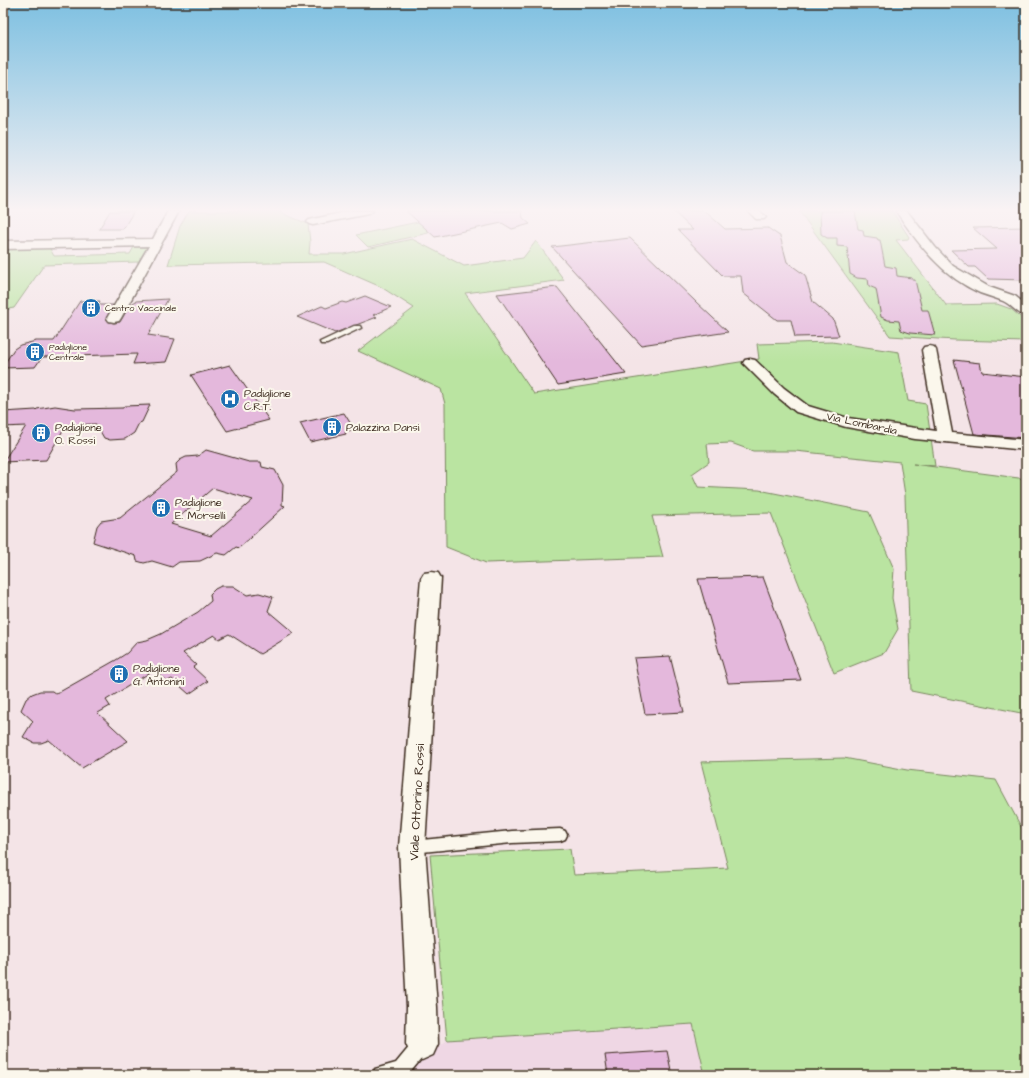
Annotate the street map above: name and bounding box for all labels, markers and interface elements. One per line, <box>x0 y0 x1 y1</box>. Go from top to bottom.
building icon: Centro Vaccinale <box>80 297 102 319</box>
place label: Centro Vaccinale <box>105 302 176 315</box>
building icon: Padiglione Centrale <box>24 341 46 363</box>
place label: Padiglione Centrale <box>49 341 87 364</box>
place label: Padiglione C.R.T. <box>244 386 291 414</box>
hospital icon: Padiglione C.R.T. <box>219 388 241 410</box>
street label: Via Lombardia <box>825 409 899 438</box>
building icon: Palazzina Dansi <box>321 416 343 438</box>
place label: Padiglione O. Rossi <box>55 420 102 448</box>
place label: Palazzina Dansi <box>346 420 420 435</box>
building icon: Padiglione O. Rossi <box>30 422 52 444</box>
place label: Padiglione E. Morselli <box>175 495 226 523</box>
building icon: Padiglione E. Morselli <box>150 497 172 519</box>
place label: Padiglione G. Antonini <box>133 661 184 689</box>
building icon: Padiglione G. Antonini <box>108 663 130 685</box>
street label: Viale Ottorino Rossi <box>405 743 429 861</box>

